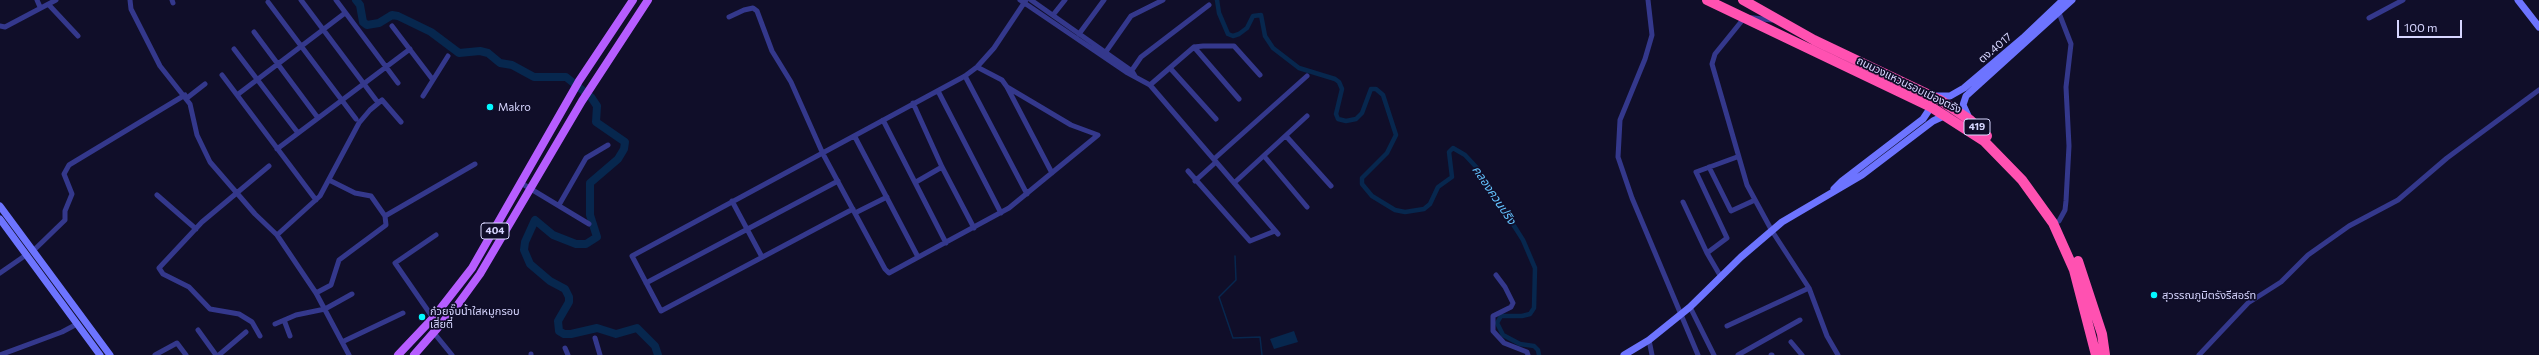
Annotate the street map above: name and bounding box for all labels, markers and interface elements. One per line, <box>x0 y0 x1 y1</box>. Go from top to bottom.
scale bar <box>2399 12 2464 38</box>
text: 100 m <box>2404 20 2438 34</box>
street label: ตง.4017 <box>1976 30 2014 66</box>
street label: ถนนวงแหวนรอบเมืองตรัง <box>1854 54 1964 116</box>
place label: Makro <box>498 100 531 114</box>
marker: Makro <box>485 102 495 112</box>
road number: 419 <box>1964 119 1990 135</box>
water label: คลองควนปริง <box>1469 163 1519 227</box>
road number: 404 <box>481 223 509 239</box>
place label: สุวรรณภูมิตรังรีสอร์ท <box>2162 288 2256 302</box>
marker: สุวรรณภูมิตรังรีสอร์ท <box>2149 290 2159 300</box>
place label: ก๋วยจั๊บน้ำใสหมูกรอบ เสี่ยตี๋ <box>430 304 520 330</box>
marker: ก๋วยจั๊บน้ำใสหมูกรอบ เสี่ยตี๋ <box>417 312 427 322</box>

